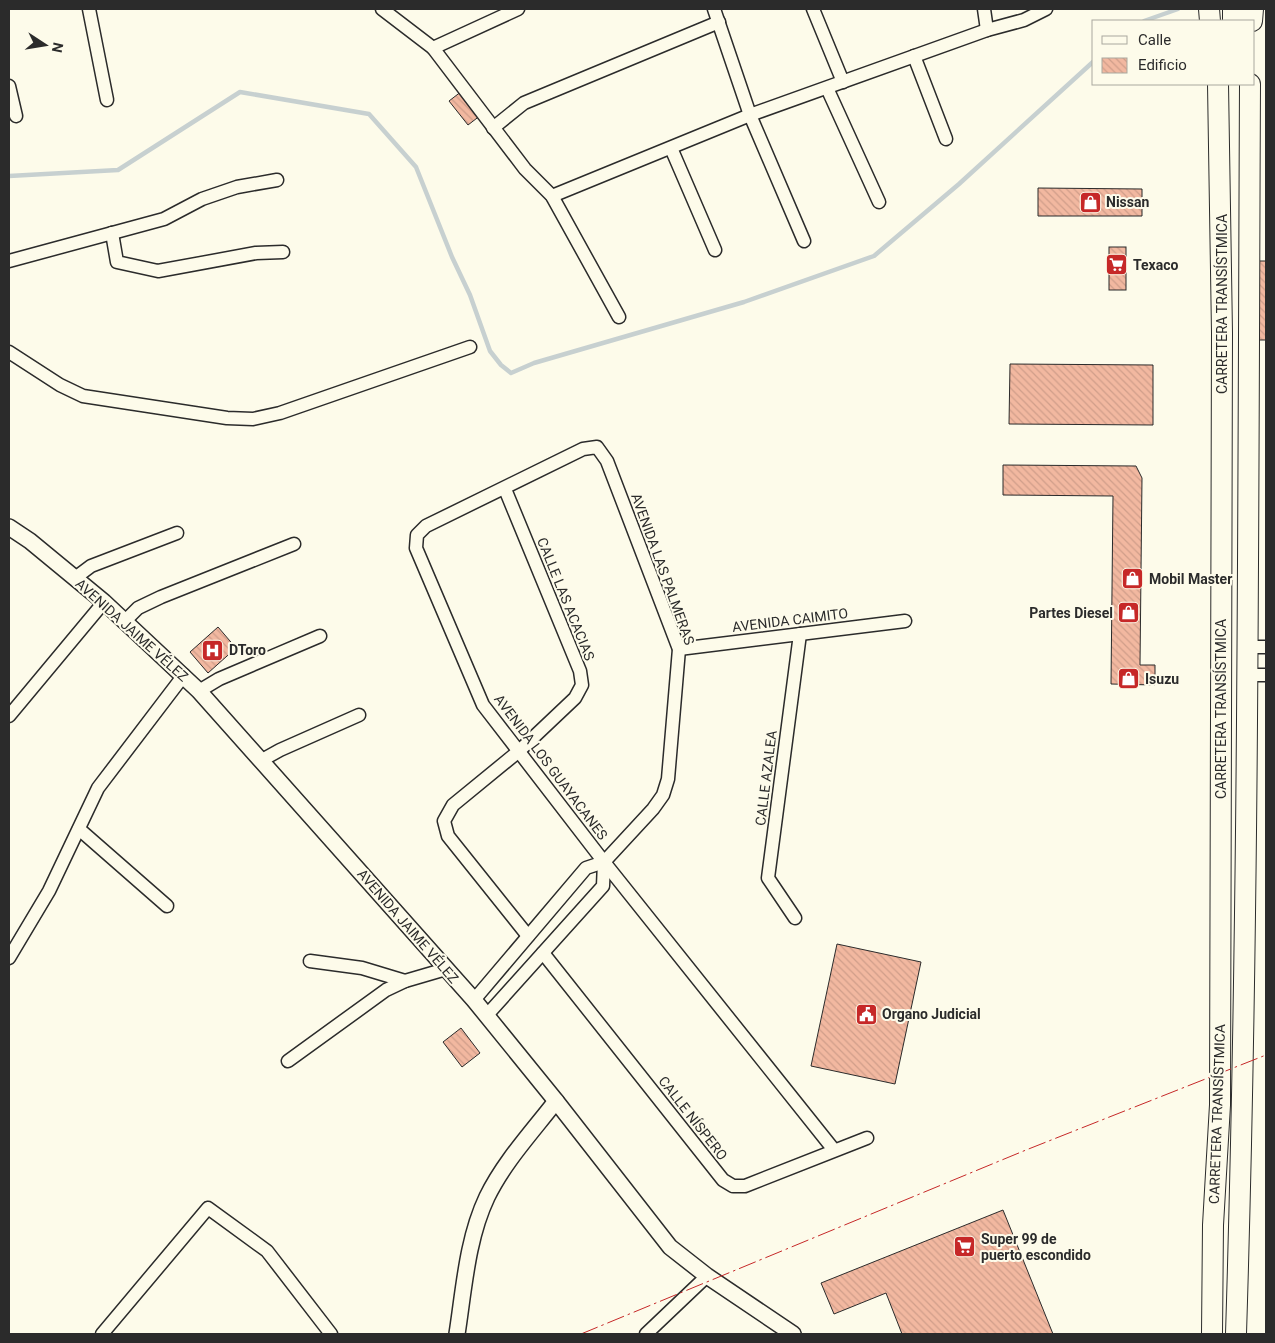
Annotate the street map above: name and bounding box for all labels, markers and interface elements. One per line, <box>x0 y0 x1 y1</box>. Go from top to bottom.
north arrow <box>20 20 70 70</box>
legend <box>1092 20 1255 85</box>
text: Calle <box>1138 31 1171 49</box>
text: N <box>49 41 67 54</box>
text: Edificio <box>1138 56 1187 74</box>
shop icon: Nissan <box>1078 190 1102 214</box>
place label: Nissan <box>1106 194 1149 210</box>
street label: CARRETERA TRANSÍSTMICA <box>1213 214 1230 394</box>
supermarket icon: Texaco <box>1105 253 1129 277</box>
place label: Texaco <box>1133 257 1179 273</box>
street label: AVENIDA LAS PALMERAS <box>628 491 698 647</box>
street label: CALLE LAS ACACIAS <box>534 535 598 663</box>
shop icon: Mobil Master <box>1121 567 1145 591</box>
place label: Mobil Master <box>1149 571 1232 587</box>
street label: AVENIDA JAIME VÉLEZ <box>72 575 192 685</box>
shop icon: Partes Diesel <box>1117 601 1141 625</box>
street label: AVENIDA CAIMITO <box>731 605 849 635</box>
place label: Partes Diesel <box>1029 605 1113 621</box>
street label: CARRETERA TRANSÍSTMICA <box>1212 619 1229 799</box>
hospital icon: DToro <box>201 638 225 662</box>
place label: DToro <box>229 642 266 658</box>
shop icon: Isuzu <box>1117 667 1141 691</box>
place label: Isuzu <box>1145 671 1179 687</box>
street label: AVENIDA LOS GUAYACANES <box>491 691 611 843</box>
street label: CALLE AZALEA <box>752 729 780 827</box>
street label: AVENIDA JAIME VÉLEZ <box>354 865 463 986</box>
public building icon: Organo Judicial <box>854 1002 878 1026</box>
place label: Organo Judicial <box>882 1006 981 1022</box>
street label: CARRETERA TRANSÍSTMICA <box>1205 1024 1228 1204</box>
street label: CALLE NÍSPERO <box>655 1072 731 1163</box>
place label: Super 99 de puerto escondido <box>981 1231 1091 1263</box>
supermarket icon: Super 99 de puerto escondido <box>953 1235 977 1259</box>

